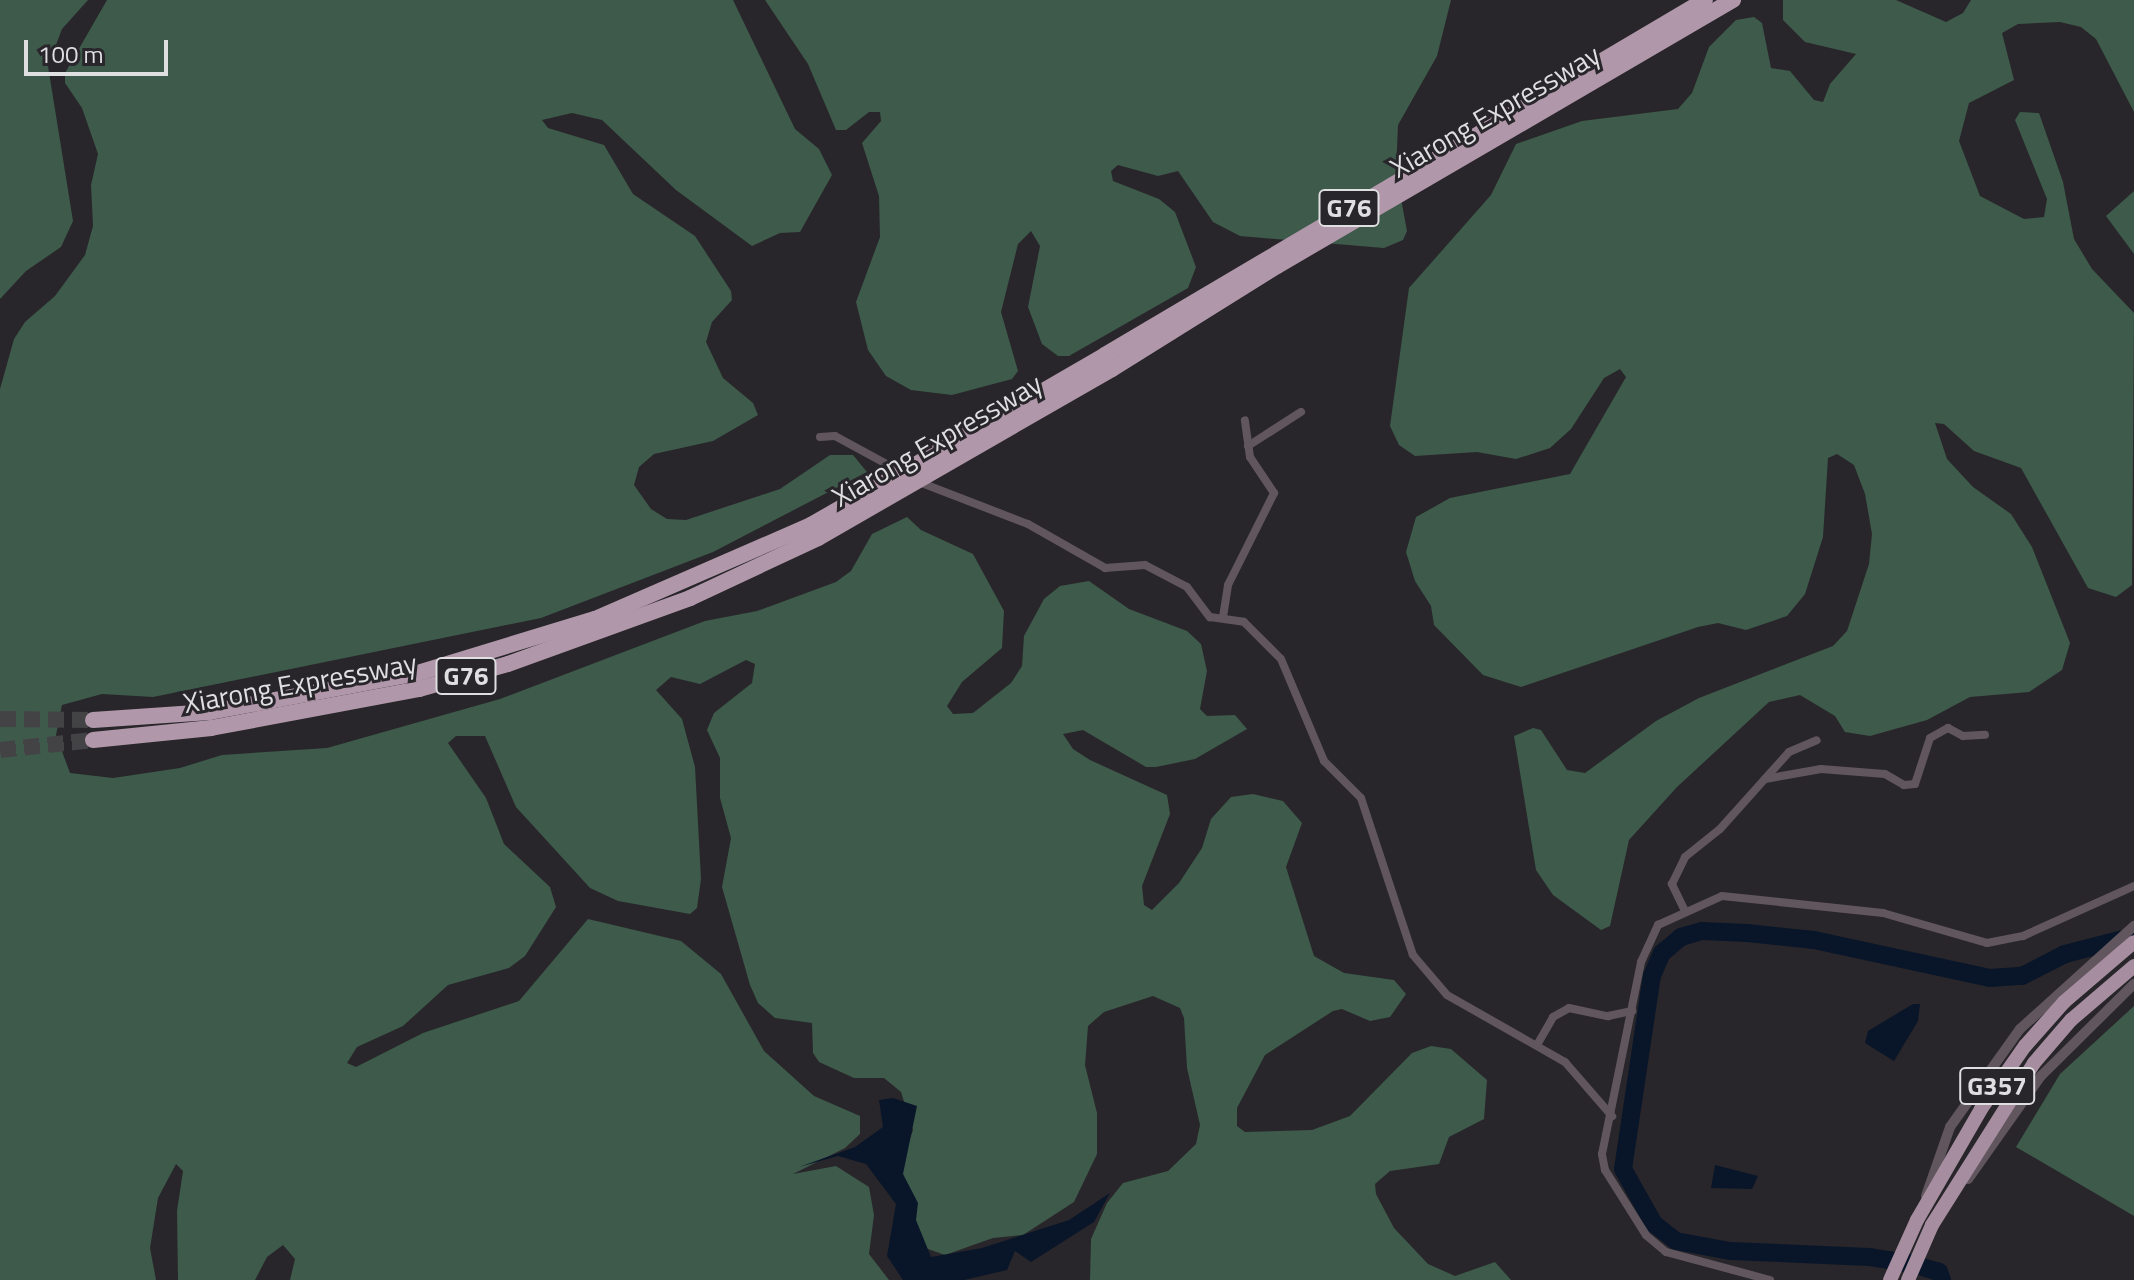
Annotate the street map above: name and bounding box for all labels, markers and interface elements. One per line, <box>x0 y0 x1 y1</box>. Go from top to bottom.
scale bar <box>28 24 172 74</box>
text: 100 m <box>38 36 104 72</box>
street label: Xiarong Expressway <box>1384 37 1606 185</box>
road number: G76 <box>1317 186 1381 230</box>
street label: Xiarong Expressway <box>826 366 1048 514</box>
street label: Xiarong Expressway <box>181 646 419 720</box>
road number: G76 <box>434 654 498 698</box>
road number: G357 <box>1959 1064 2035 1108</box>

